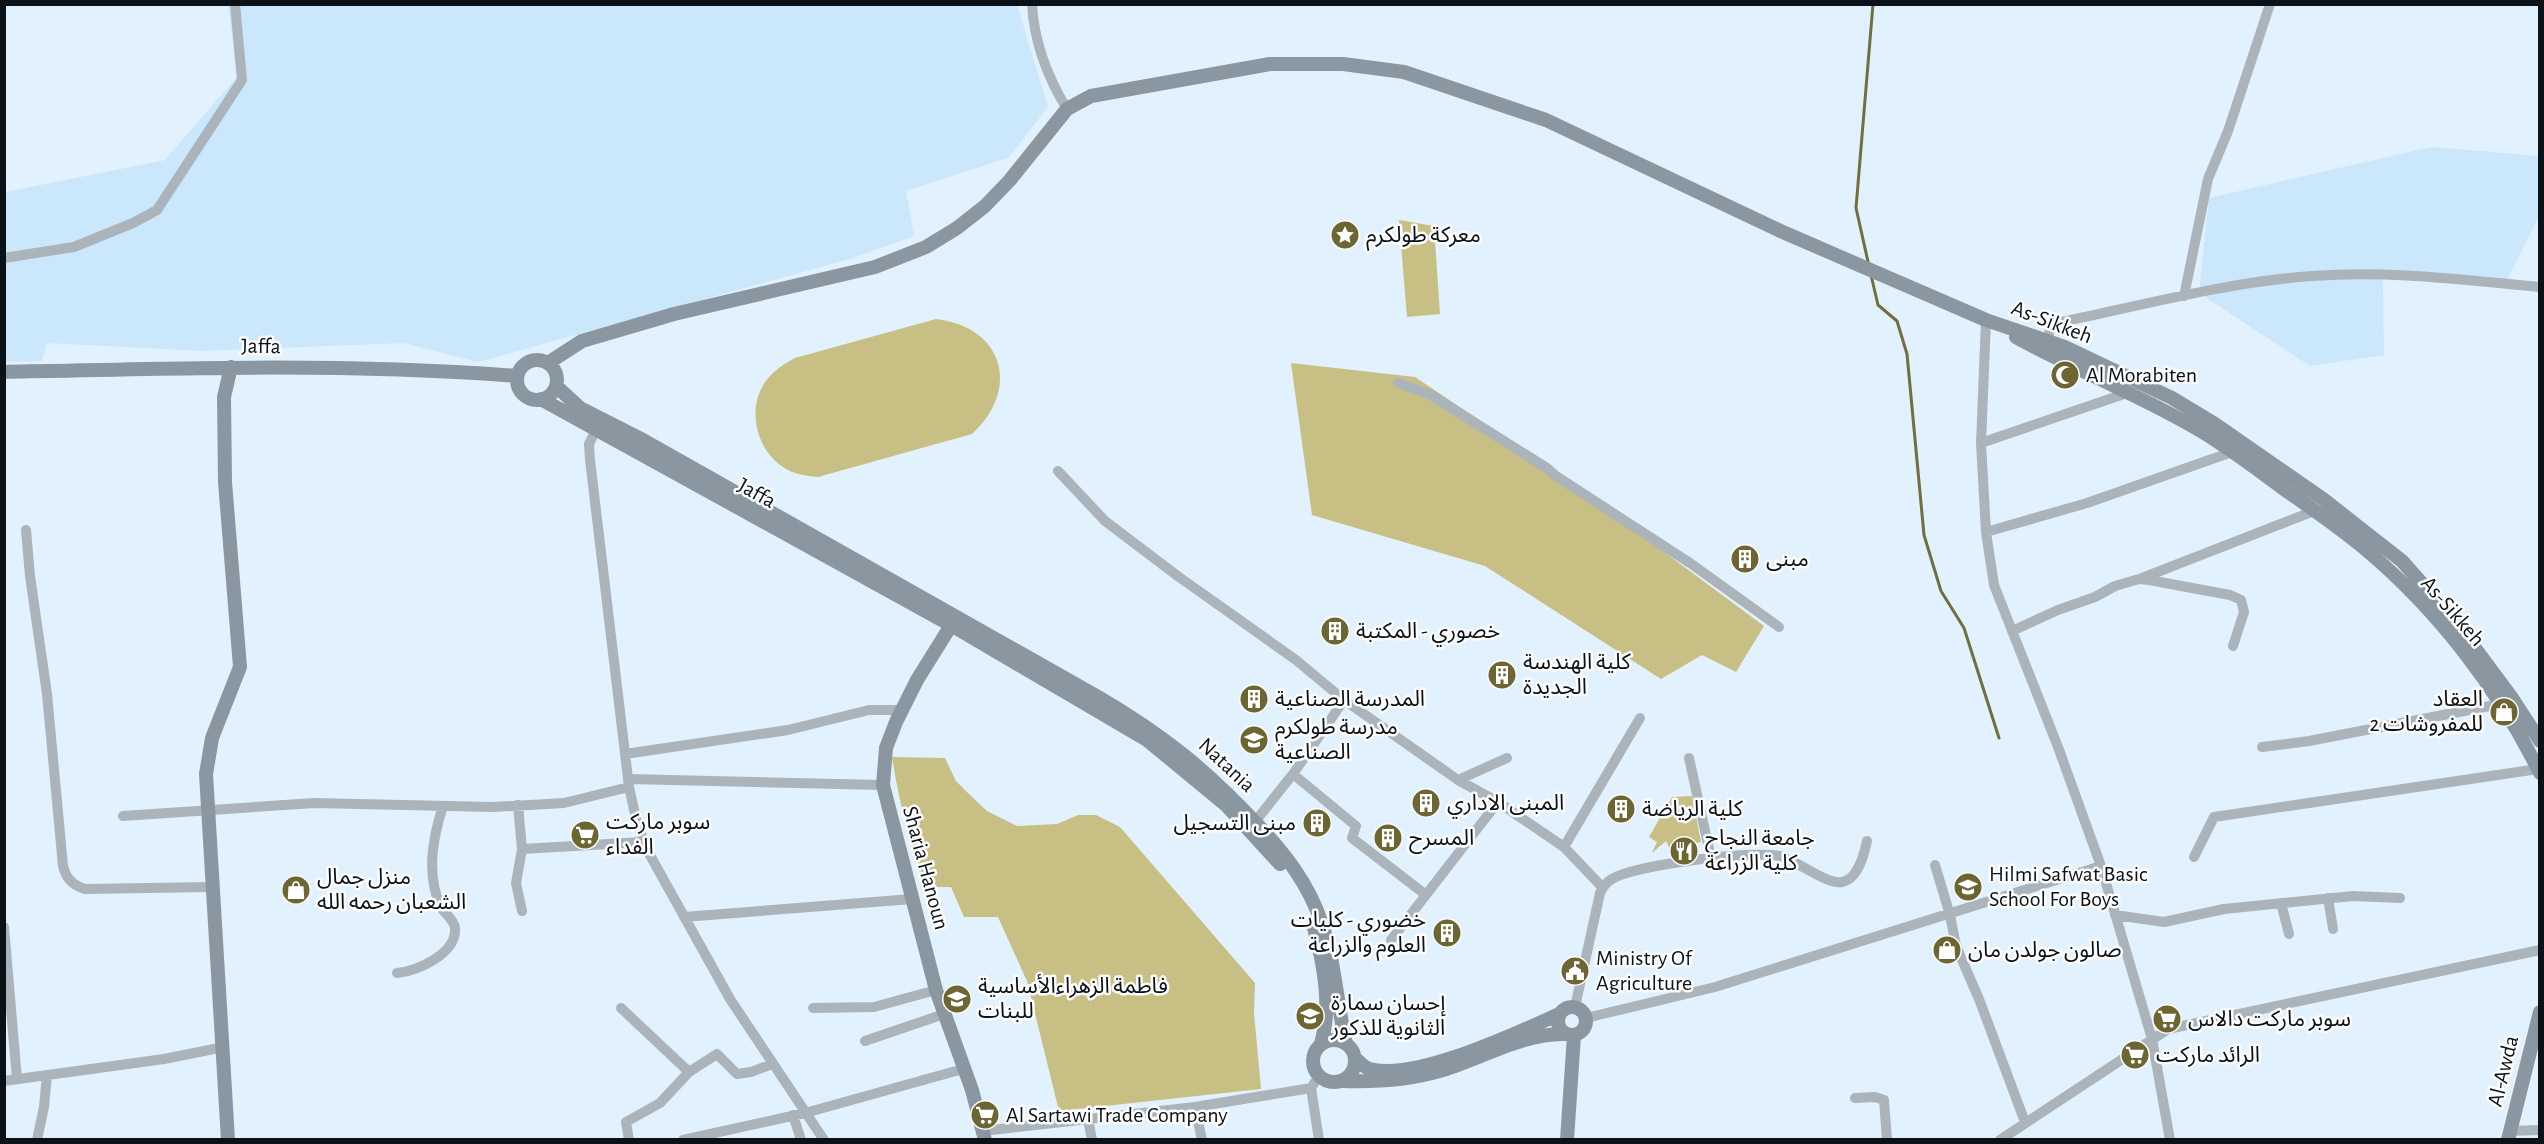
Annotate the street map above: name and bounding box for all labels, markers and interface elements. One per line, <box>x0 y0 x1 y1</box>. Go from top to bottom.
place icon: معركة طولكرم <box>1329 219 1361 251</box>
place label: معركة طولكرم <box>1366 224 1481 251</box>
street label: As-Sikkeh <box>2009 297 2095 347</box>
street label: Jaffa <box>241 335 281 357</box>
mosque icon: Al Morabiten <box>2049 359 2081 391</box>
place label: Al Morabiten <box>2086 364 2197 386</box>
street label: Jaffa <box>734 474 780 512</box>
building icon: مبنى <box>1729 543 1761 575</box>
place label: مبنى <box>1766 548 1809 571</box>
street label: As-Sikkeh <box>2417 572 2489 650</box>
building icon: خصوري - المكتبة <box>1319 615 1351 647</box>
place label: خصوري - المكتبة <box>1356 620 1500 647</box>
place label: كلية الهندسة الجديدة <box>1523 651 1631 698</box>
building icon: كلية الهندسة الجديدة <box>1486 659 1518 691</box>
building icon: المدرسة الصناعية <box>1238 683 1270 715</box>
place label: المدرسة الصناعية <box>1275 688 1425 712</box>
place label: العقاد للمفروشات 2 <box>2369 688 2483 736</box>
shop icon: العقاد للمفروشات 2 <box>2488 696 2520 728</box>
place label: مدرسة طولكرم الصناعية <box>1275 716 1398 763</box>
school or university icon: مدرسة طولكرم الصناعية <box>1238 724 1270 756</box>
street label: Natania <box>1194 734 1260 796</box>
building icon: المبنى الاداري <box>1410 787 1442 819</box>
place label: المبنى الاداري <box>1447 792 1564 819</box>
building icon: كلية الرياضة <box>1605 793 1637 825</box>
place label: كلية الرياضة <box>1642 798 1744 821</box>
street label: Sharia Hanoun <box>899 804 953 932</box>
building icon: مبنى التسجيل <box>1301 807 1333 839</box>
place label: سوبر ماركت الفداء <box>606 811 710 858</box>
place label: مبنى التسجيل <box>1173 812 1296 835</box>
supermarket icon: سوبر ماركت الفداء <box>569 819 601 851</box>
building icon: المسرح <box>1372 822 1404 854</box>
place label: المسرح <box>1409 827 1474 854</box>
place label: جامعة النجاح كلية الزراعة <box>1705 827 1815 876</box>
restaurant icon: جامعة النجاح كلية الزراعة <box>1668 835 1700 867</box>
place label: Hilmi Safwat Basic School For Boys <box>1989 863 2148 910</box>
place label: منزل جمال الشعبان رحمه الله <box>317 866 466 915</box>
school or university icon: Hilmi Safwat Basic School For Boys <box>1952 871 1984 903</box>
shop icon: منزل جمال الشعبان رحمه الله <box>280 874 312 906</box>
place label: خضوري - كليات العلوم والزراعة <box>1291 909 1426 961</box>
building icon: خضوري - كليات العلوم والزراعة <box>1431 917 1463 949</box>
shop icon: صالون جولدن مان <box>1931 934 1963 966</box>
place label: صالون جولدن مان <box>1968 939 2122 962</box>
place label: Ministry Of Agriculture <box>1596 947 1693 994</box>
public building icon: Ministry Of Agriculture <box>1559 955 1591 987</box>
place label: فاطمة الزهراءالأساسية للبنات <box>978 974 1168 1022</box>
school or university icon: فاطمة الزهراءالأساسية للبنات <box>941 983 973 1015</box>
place label: إحسان سمارة الثانوية للذكور <box>1330 992 1446 1041</box>
school or university icon: إحسان سمارة الثانوية للذكور <box>1294 1000 1326 1032</box>
supermarket icon: سوبر ماركت دالاس <box>2151 1003 2183 1035</box>
place label: سوبر ماركت دالاس <box>2188 1008 2351 1032</box>
street label: Al-Awda <box>2484 1033 2522 1109</box>
supermarket icon: الرائد ماركت <box>2119 1039 2151 1071</box>
place label: الرائد ماركت <box>2156 1044 2260 1068</box>
supermarket icon: Al Sartawi Trade Company <box>969 1099 1001 1131</box>
place label: Al Sartawi Trade Company <box>1006 1104 1228 1126</box>

